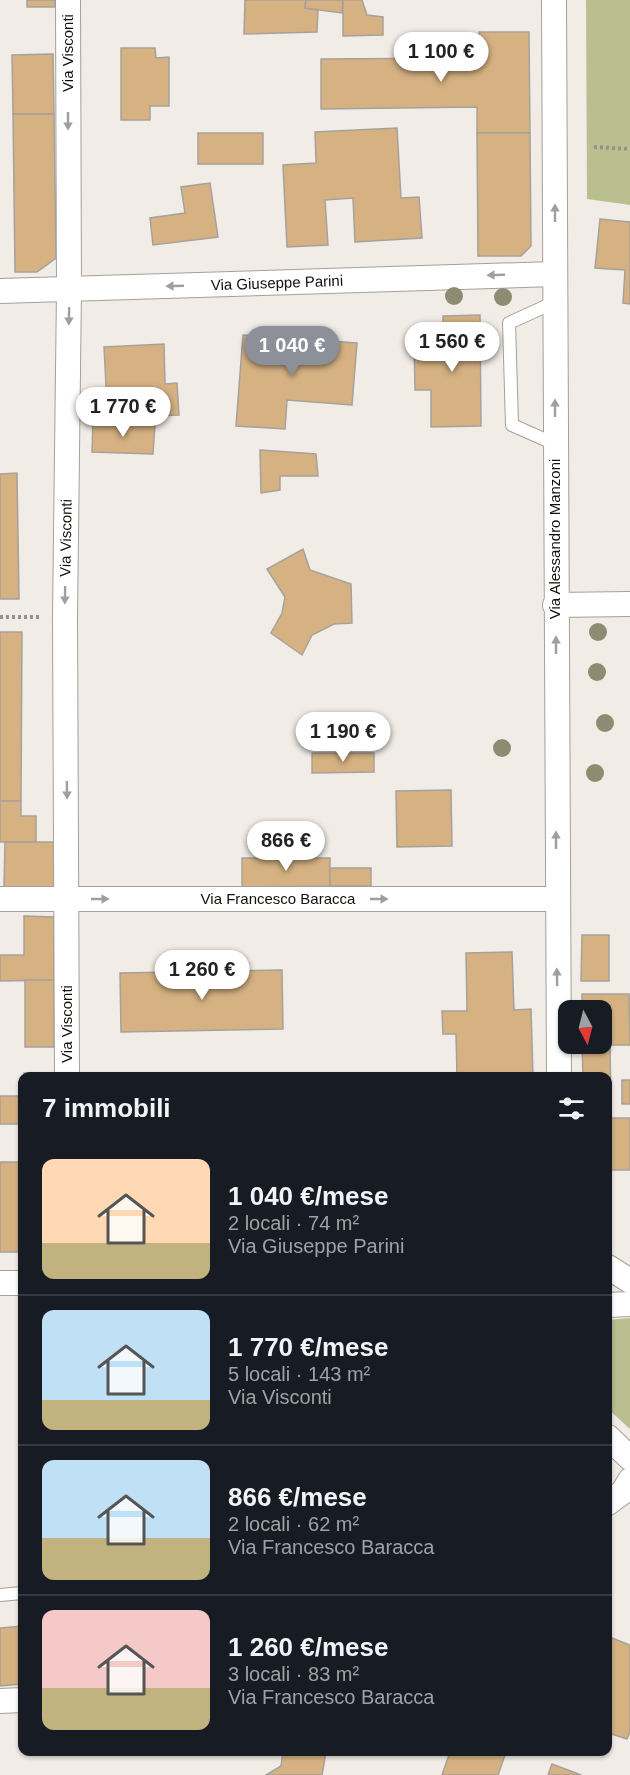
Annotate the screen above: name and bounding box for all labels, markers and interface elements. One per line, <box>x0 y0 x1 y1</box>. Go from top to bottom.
street label: Via Visconti <box>59 14 76 92</box>
pin: 1 100 € <box>386 32 496 83</box>
text: 1 100 € <box>408 40 474 62</box>
one-way arrow <box>63 112 73 131</box>
one-way arrow <box>550 204 560 223</box>
one-way arrow <box>487 271 506 280</box>
street label: Via Giuseppe Parini <box>211 272 343 293</box>
one-way arrow <box>166 281 185 291</box>
one-way arrow <box>64 307 74 326</box>
pin: 1 560 € <box>397 322 507 373</box>
pin: 1 040 € <box>237 326 347 377</box>
text: 1 560 € <box>419 330 485 352</box>
text: 1 040 € <box>259 334 325 356</box>
pin: 1 770 € <box>68 387 178 438</box>
text: 1 770 € <box>90 395 156 417</box>
one-way arrow <box>550 399 560 418</box>
street label: Via Alessandro Manzoni <box>546 459 563 619</box>
street label: Via Visconti <box>56 499 75 577</box>
one-way arrow <box>60 586 70 605</box>
one-way arrow <box>551 636 561 655</box>
pin: 1 190 € <box>288 712 398 763</box>
text: 1 190 € <box>310 720 376 742</box>
one-way arrow <box>62 781 72 800</box>
pin: 866 € <box>244 821 328 872</box>
text: 866 € <box>261 829 311 851</box>
one-way arrow <box>551 831 561 850</box>
street label: Via Francesco Baracca <box>201 890 356 907</box>
one-way arrow <box>91 894 110 904</box>
one-way arrow <box>370 894 389 904</box>
pin: 1 260 € <box>147 950 257 1001</box>
text: 1 260 € <box>169 958 235 980</box>
one-way arrow <box>553 967 562 986</box>
street label: Via Visconti <box>58 985 75 1063</box>
north arrow <box>558 1000 612 1054</box>
map controls <box>558 1000 612 1054</box>
icon: filters <box>555 1092 588 1125</box>
text: 7 immobili <box>42 1093 171 1123</box>
text: 1 040 €/mese <box>228 1181 388 1211</box>
icon: home <box>90 1183 162 1255</box>
text: 2 locali · 74 m² <box>228 1212 359 1234</box>
text: Via Giuseppe Parini <box>228 1235 404 1257</box>
text: 1 770 €/mese <box>228 1332 388 1362</box>
icon: home <box>90 1334 162 1406</box>
text: 5 locali · 143 m² <box>228 1363 370 1385</box>
text: Via Visconti <box>228 1386 332 1408</box>
text: 866 €/mese <box>228 1482 367 1512</box>
icon: home <box>90 1484 162 1556</box>
text: 2 locali · 62 m² <box>228 1513 359 1535</box>
text: Via Francesco Baracca <box>228 1536 434 1558</box>
text: 1 260 €/mese <box>228 1632 388 1662</box>
icon: home <box>90 1634 162 1706</box>
text: 3 locali · 83 m² <box>228 1663 359 1685</box>
text: Via Francesco Baracca <box>228 1686 434 1708</box>

